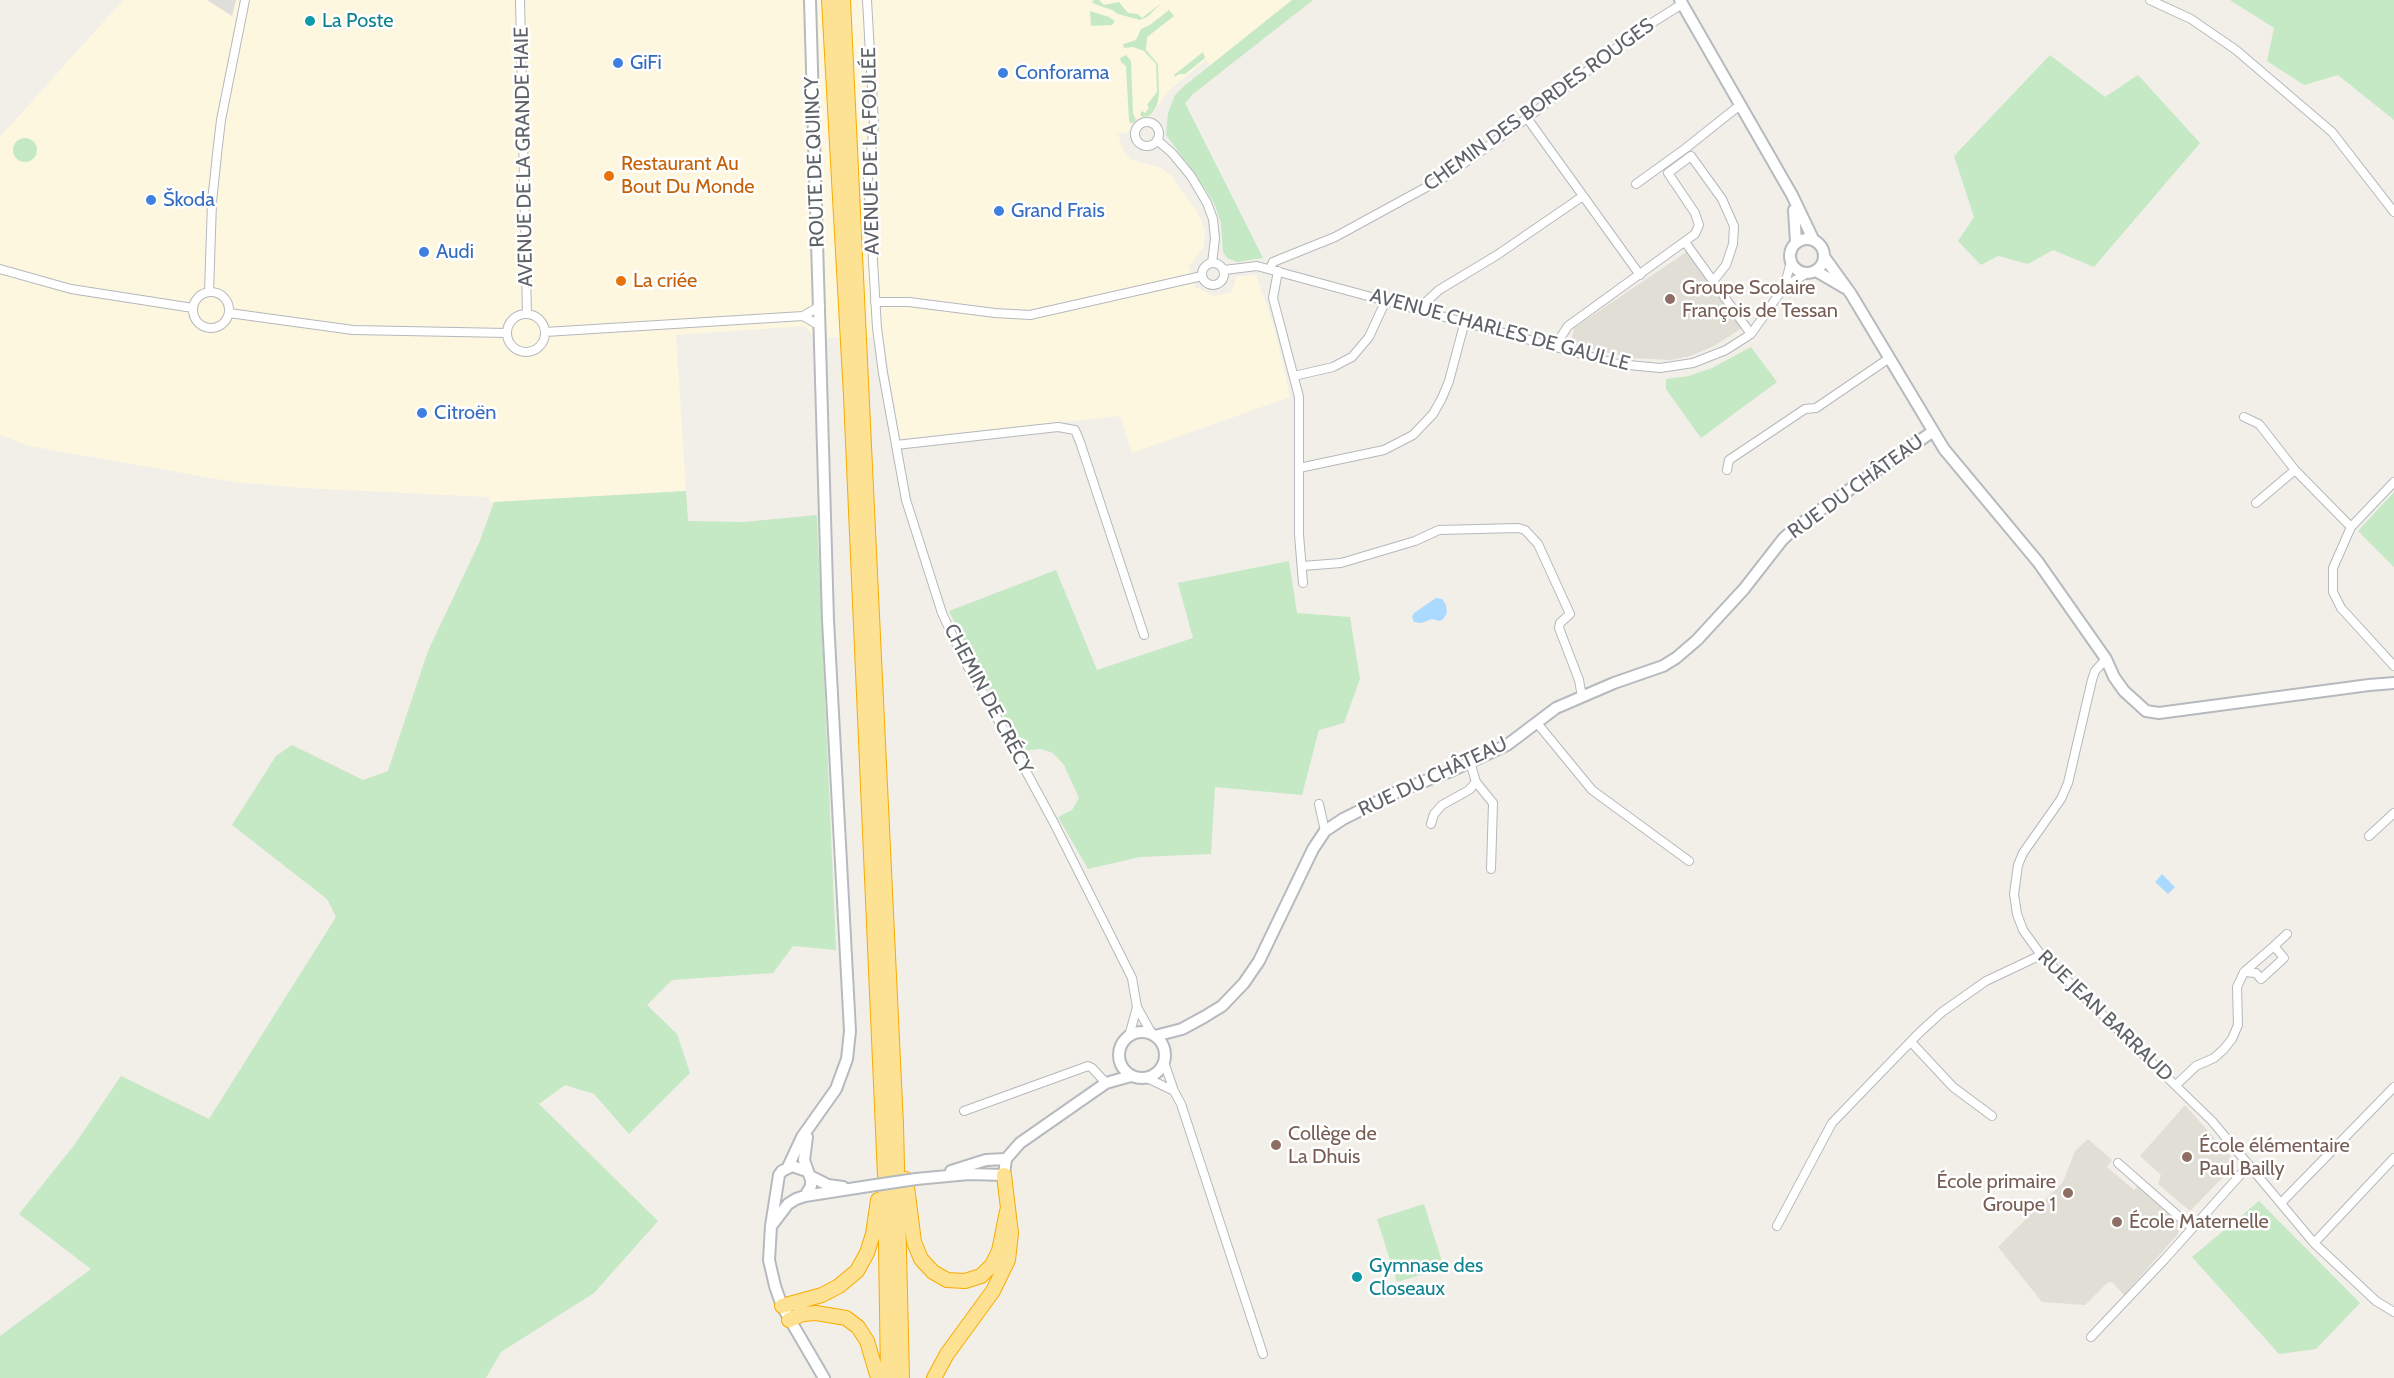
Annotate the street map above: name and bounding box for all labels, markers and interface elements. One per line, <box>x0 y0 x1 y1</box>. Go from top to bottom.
place label: La Poste <box>322 9 393 33</box>
street label: CHEMIN DES BORDES ROUGES <box>1419 13 1659 197</box>
marker: La Poste <box>303 14 317 28</box>
street label: AVENUE DE LA GRANDE HAIE <box>510 27 538 287</box>
street label: AVENUE DE LA FOULÉE <box>857 47 885 255</box>
place label: GiFi <box>630 51 662 75</box>
marker: GiFi <box>611 56 625 70</box>
place label: Conforama <box>1015 61 1109 85</box>
marker: Conforama <box>996 66 1010 80</box>
street label: ROUTE DE QUINCY <box>800 76 830 248</box>
place label: Restaurant Au Bout Du Monde <box>621 152 755 199</box>
marker: Restaurant Au Bout Du Monde <box>602 169 616 183</box>
place label: Škoda <box>163 188 215 212</box>
marker: Škoda <box>144 193 158 207</box>
place label: Grand Frais <box>1011 199 1105 223</box>
marker: Grand Frais <box>992 204 1006 218</box>
place label: Audi <box>436 240 474 264</box>
marker: Audi <box>417 245 431 259</box>
place label: La criée <box>633 269 697 293</box>
marker: La criée <box>614 274 628 288</box>
place label: Groupe Scolaire François de Tessan <box>1682 276 1838 323</box>
street label: AVENUE CHARLES DE GAULLE <box>1367 284 1633 376</box>
marker: Groupe Scolaire François de Tessan <box>1663 292 1677 306</box>
place label: Citroën <box>434 401 496 425</box>
marker: Citroën <box>415 406 429 420</box>
street label: RUE DU CHÂTEAU <box>1784 430 1928 544</box>
street label: CHEMIN DE CRÉCY <box>938 620 1038 778</box>
street label: RUE DU CHÂTEAU <box>1355 732 1511 822</box>
street label: RUE JEAN BARRAUD <box>2032 945 2178 1087</box>
place label: Collège de La Dhuis <box>1288 1122 1377 1169</box>
place label: École élémentaire Paul Bailly <box>2199 1134 2350 1181</box>
marker: Collège de La Dhuis <box>1269 1138 1283 1152</box>
marker: École élémentaire Paul Bailly <box>2180 1150 2194 1164</box>
place label: École primaire Groupe 1 <box>1937 1170 2056 1217</box>
marker: École primaire Groupe 1 <box>2061 1186 2075 1200</box>
place label: École Maternelle <box>2129 1210 2269 1234</box>
marker: École Maternelle <box>2110 1215 2124 1229</box>
place label: Gymnase des Closeaux <box>1369 1254 1483 1301</box>
marker: Gymnase des Closeaux <box>1350 1270 1364 1284</box>

